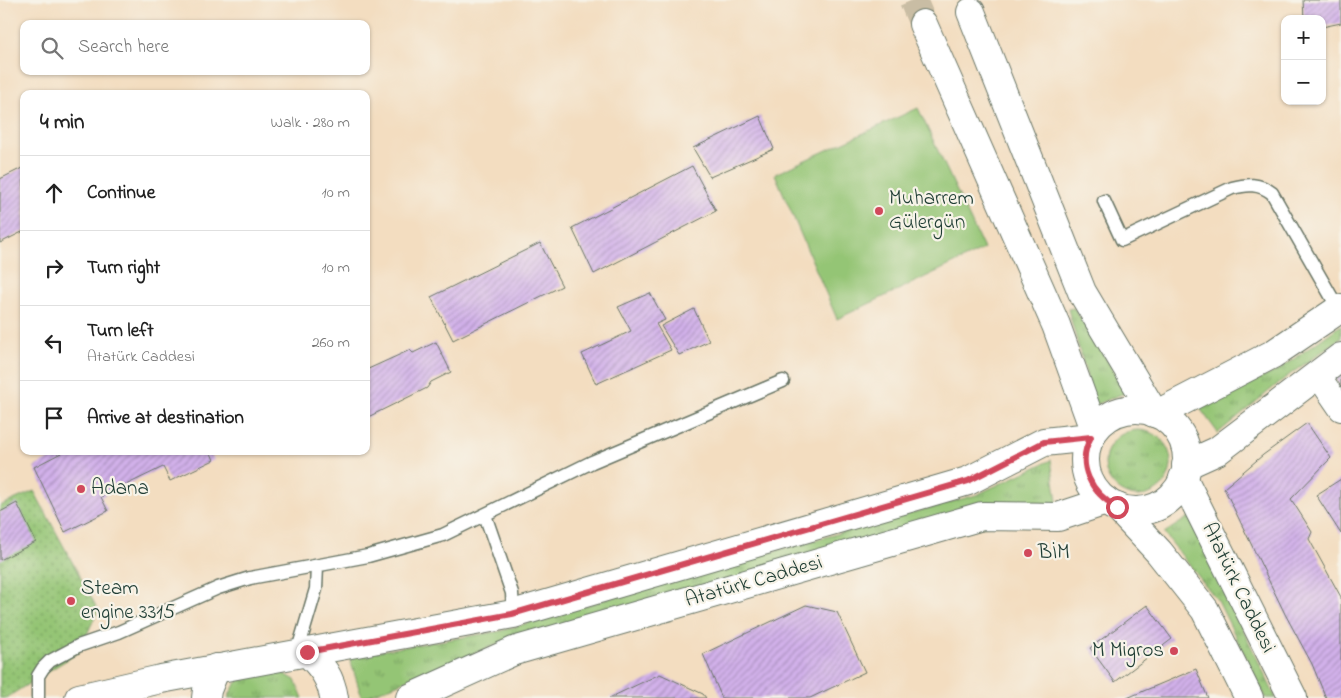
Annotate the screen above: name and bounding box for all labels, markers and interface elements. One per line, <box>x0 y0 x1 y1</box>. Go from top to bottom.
map controls <box>1281 15 1326 105</box>
button: + <box>1281 15 1326 60</box>
search box <box>20 20 370 75</box>
icon: search <box>38 34 66 62</box>
text: Search here <box>78 34 169 61</box>
button: − <box>1281 60 1326 105</box>
text: 4 min <box>40 108 84 138</box>
text: Walk · 280 m <box>271 111 350 135</box>
icon: ahead <box>40 179 68 207</box>
text: Continue <box>87 180 155 207</box>
text: 10 m <box>322 181 350 205</box>
place label: Muharrem Gülergün <box>889 184 974 240</box>
marker: Muharrem Gülergün <box>873 205 885 217</box>
icon: right <box>40 254 68 282</box>
text: Turn right <box>87 255 160 282</box>
text: 10 m <box>322 256 350 280</box>
text: Turn left <box>87 318 154 345</box>
icon: left <box>40 329 68 357</box>
text: 260 m <box>312 331 350 355</box>
text: Atatürk Caddesi <box>87 345 195 369</box>
icon: arrive <box>40 404 68 432</box>
text: Arrive at destination <box>87 405 244 432</box>
place label: Adana <box>91 474 149 504</box>
marker: Adana <box>75 483 87 495</box>
route start <box>1106 496 1129 519</box>
street label: Atatürk Caddesi <box>1193 518 1283 658</box>
place label: BİM <box>1037 538 1070 568</box>
marker: BİM <box>1022 547 1034 559</box>
street label: Atatürk Caddesi <box>682 548 826 616</box>
place label: Steam engine 3315 <box>81 574 175 630</box>
marker: Steam engine 3315 <box>65 595 77 607</box>
place label: M Migros <box>1092 636 1164 668</box>
route end <box>296 641 319 664</box>
marker: M Migros <box>1168 645 1180 657</box>

